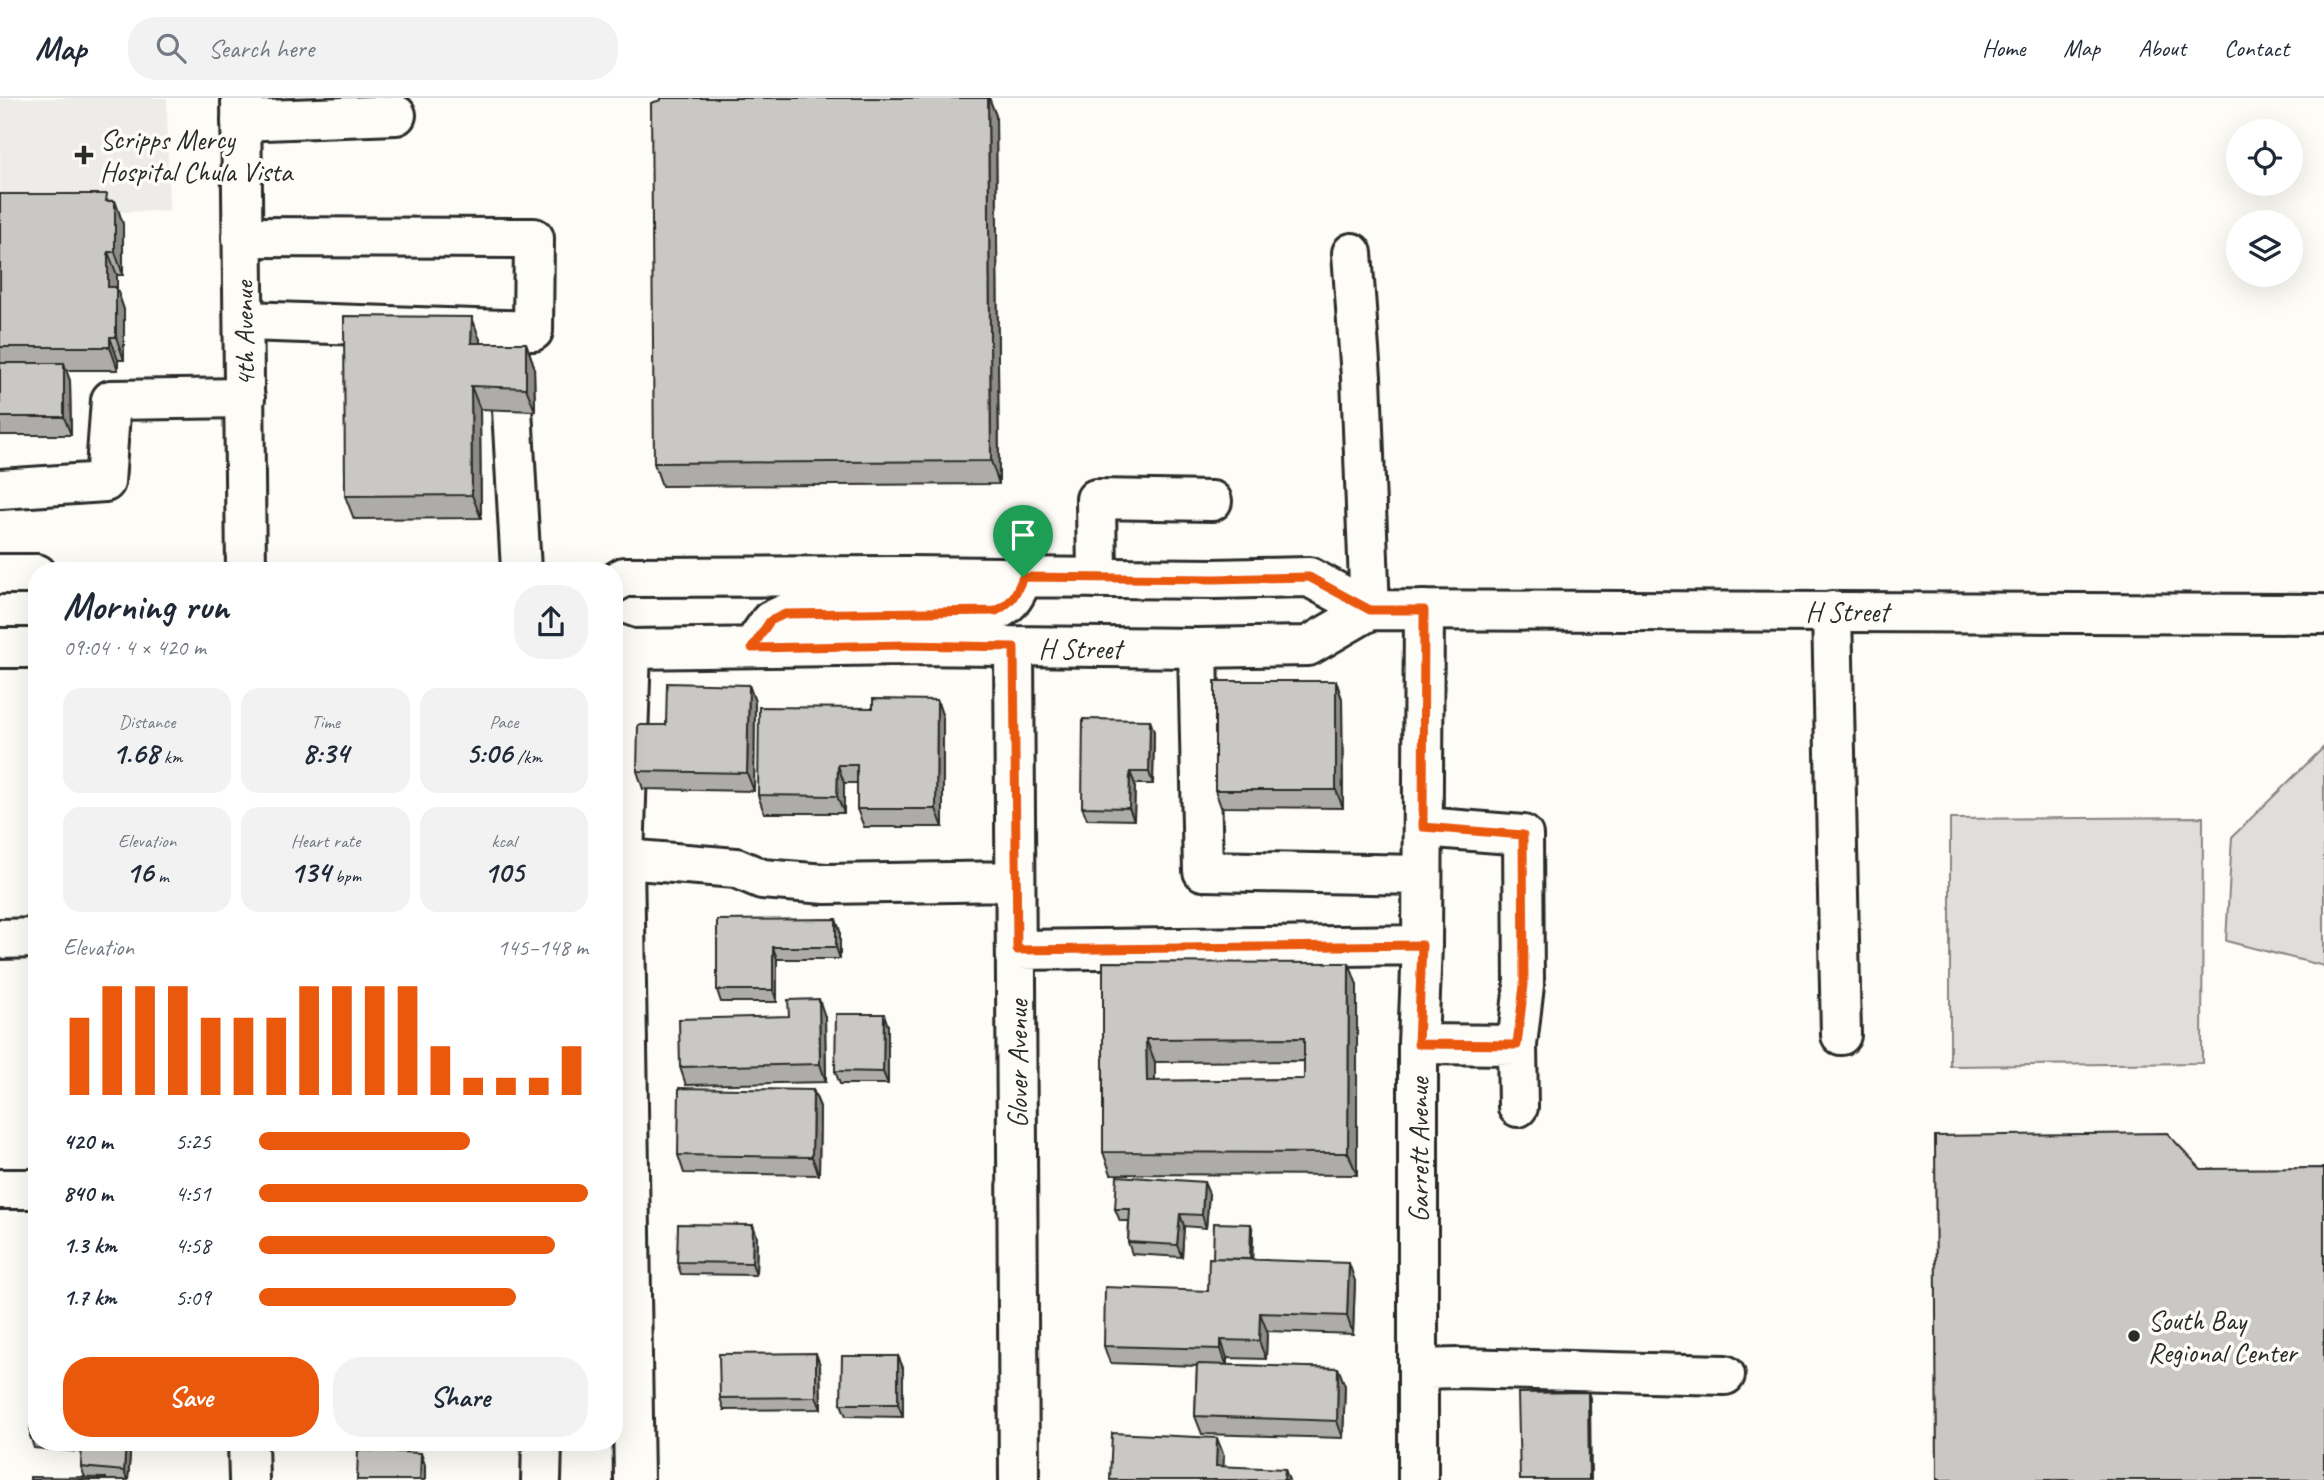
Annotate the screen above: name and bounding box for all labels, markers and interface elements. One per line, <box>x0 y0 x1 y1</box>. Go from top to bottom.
search box <box>128 17 618 80</box>
text: Map <box>35 27 86 69</box>
icon: search <box>152 29 190 67</box>
text: Search here <box>208 32 314 65</box>
text: Home <box>1982 33 2025 63</box>
text: Map <box>2063 33 2100 63</box>
text: About <box>2138 33 2186 63</box>
text: Contact <box>2224 33 2289 63</box>
map controls <box>2226 119 2303 287</box>
button: locate <box>2226 119 2303 196</box>
place label: Scripps Mercy Hospital Chula Vista <box>100 122 294 189</box>
marker: Scripps Mercy Hospital Chula Vista <box>74 145 94 165</box>
button: layers <box>2226 210 2303 287</box>
street label: 4th Avenue <box>226 279 262 387</box>
pin <box>993 505 1053 577</box>
icon: arrive <box>1004 516 1042 554</box>
text: Morning run <box>63 583 229 630</box>
button: share <box>514 585 588 659</box>
street label: H Street <box>1806 594 1892 629</box>
street label: H Street <box>1039 631 1125 666</box>
text: 09:04 · 4 × 420 m <box>63 633 206 662</box>
text: Distance <box>119 710 176 734</box>
text: Time <box>311 710 340 734</box>
text: Pace <box>489 710 518 734</box>
text: 1.68 <box>112 734 159 772</box>
text: 8:34 <box>302 734 349 772</box>
text: 5:06 <box>466 734 512 772</box>
text: km <box>159 745 182 769</box>
text: /km <box>512 745 542 769</box>
text: Elevation <box>118 829 176 853</box>
text: Heart rate <box>291 829 360 853</box>
text: kcal <box>491 829 516 853</box>
text: 16 <box>126 853 153 891</box>
text: 134 <box>290 853 330 891</box>
text: 105 <box>484 853 524 891</box>
text: m <box>153 864 169 888</box>
text: bpm <box>330 864 361 888</box>
text: Elevation <box>63 933 134 962</box>
text: 145–148 m <box>497 933 588 962</box>
street label: Glover Avenue <box>1000 998 1035 1128</box>
street label: Garrett Avenue <box>1401 1076 1436 1222</box>
text: 420 m <box>63 1127 113 1156</box>
text: 5:25 <box>175 1127 211 1156</box>
text: 840 m <box>63 1179 113 1208</box>
text: 4:51 <box>175 1179 211 1208</box>
text: 1.3 km <box>63 1231 117 1260</box>
text: 4:58 <box>175 1231 211 1260</box>
text: 1.7 km <box>63 1283 116 1312</box>
text: 5:09 <box>175 1283 211 1312</box>
place label: South Bay Regional Center <box>2148 1303 2299 1370</box>
marker: South Bay Regional Center <box>2126 1328 2142 1344</box>
button: Save <box>63 1357 319 1437</box>
button: Share <box>333 1357 588 1437</box>

